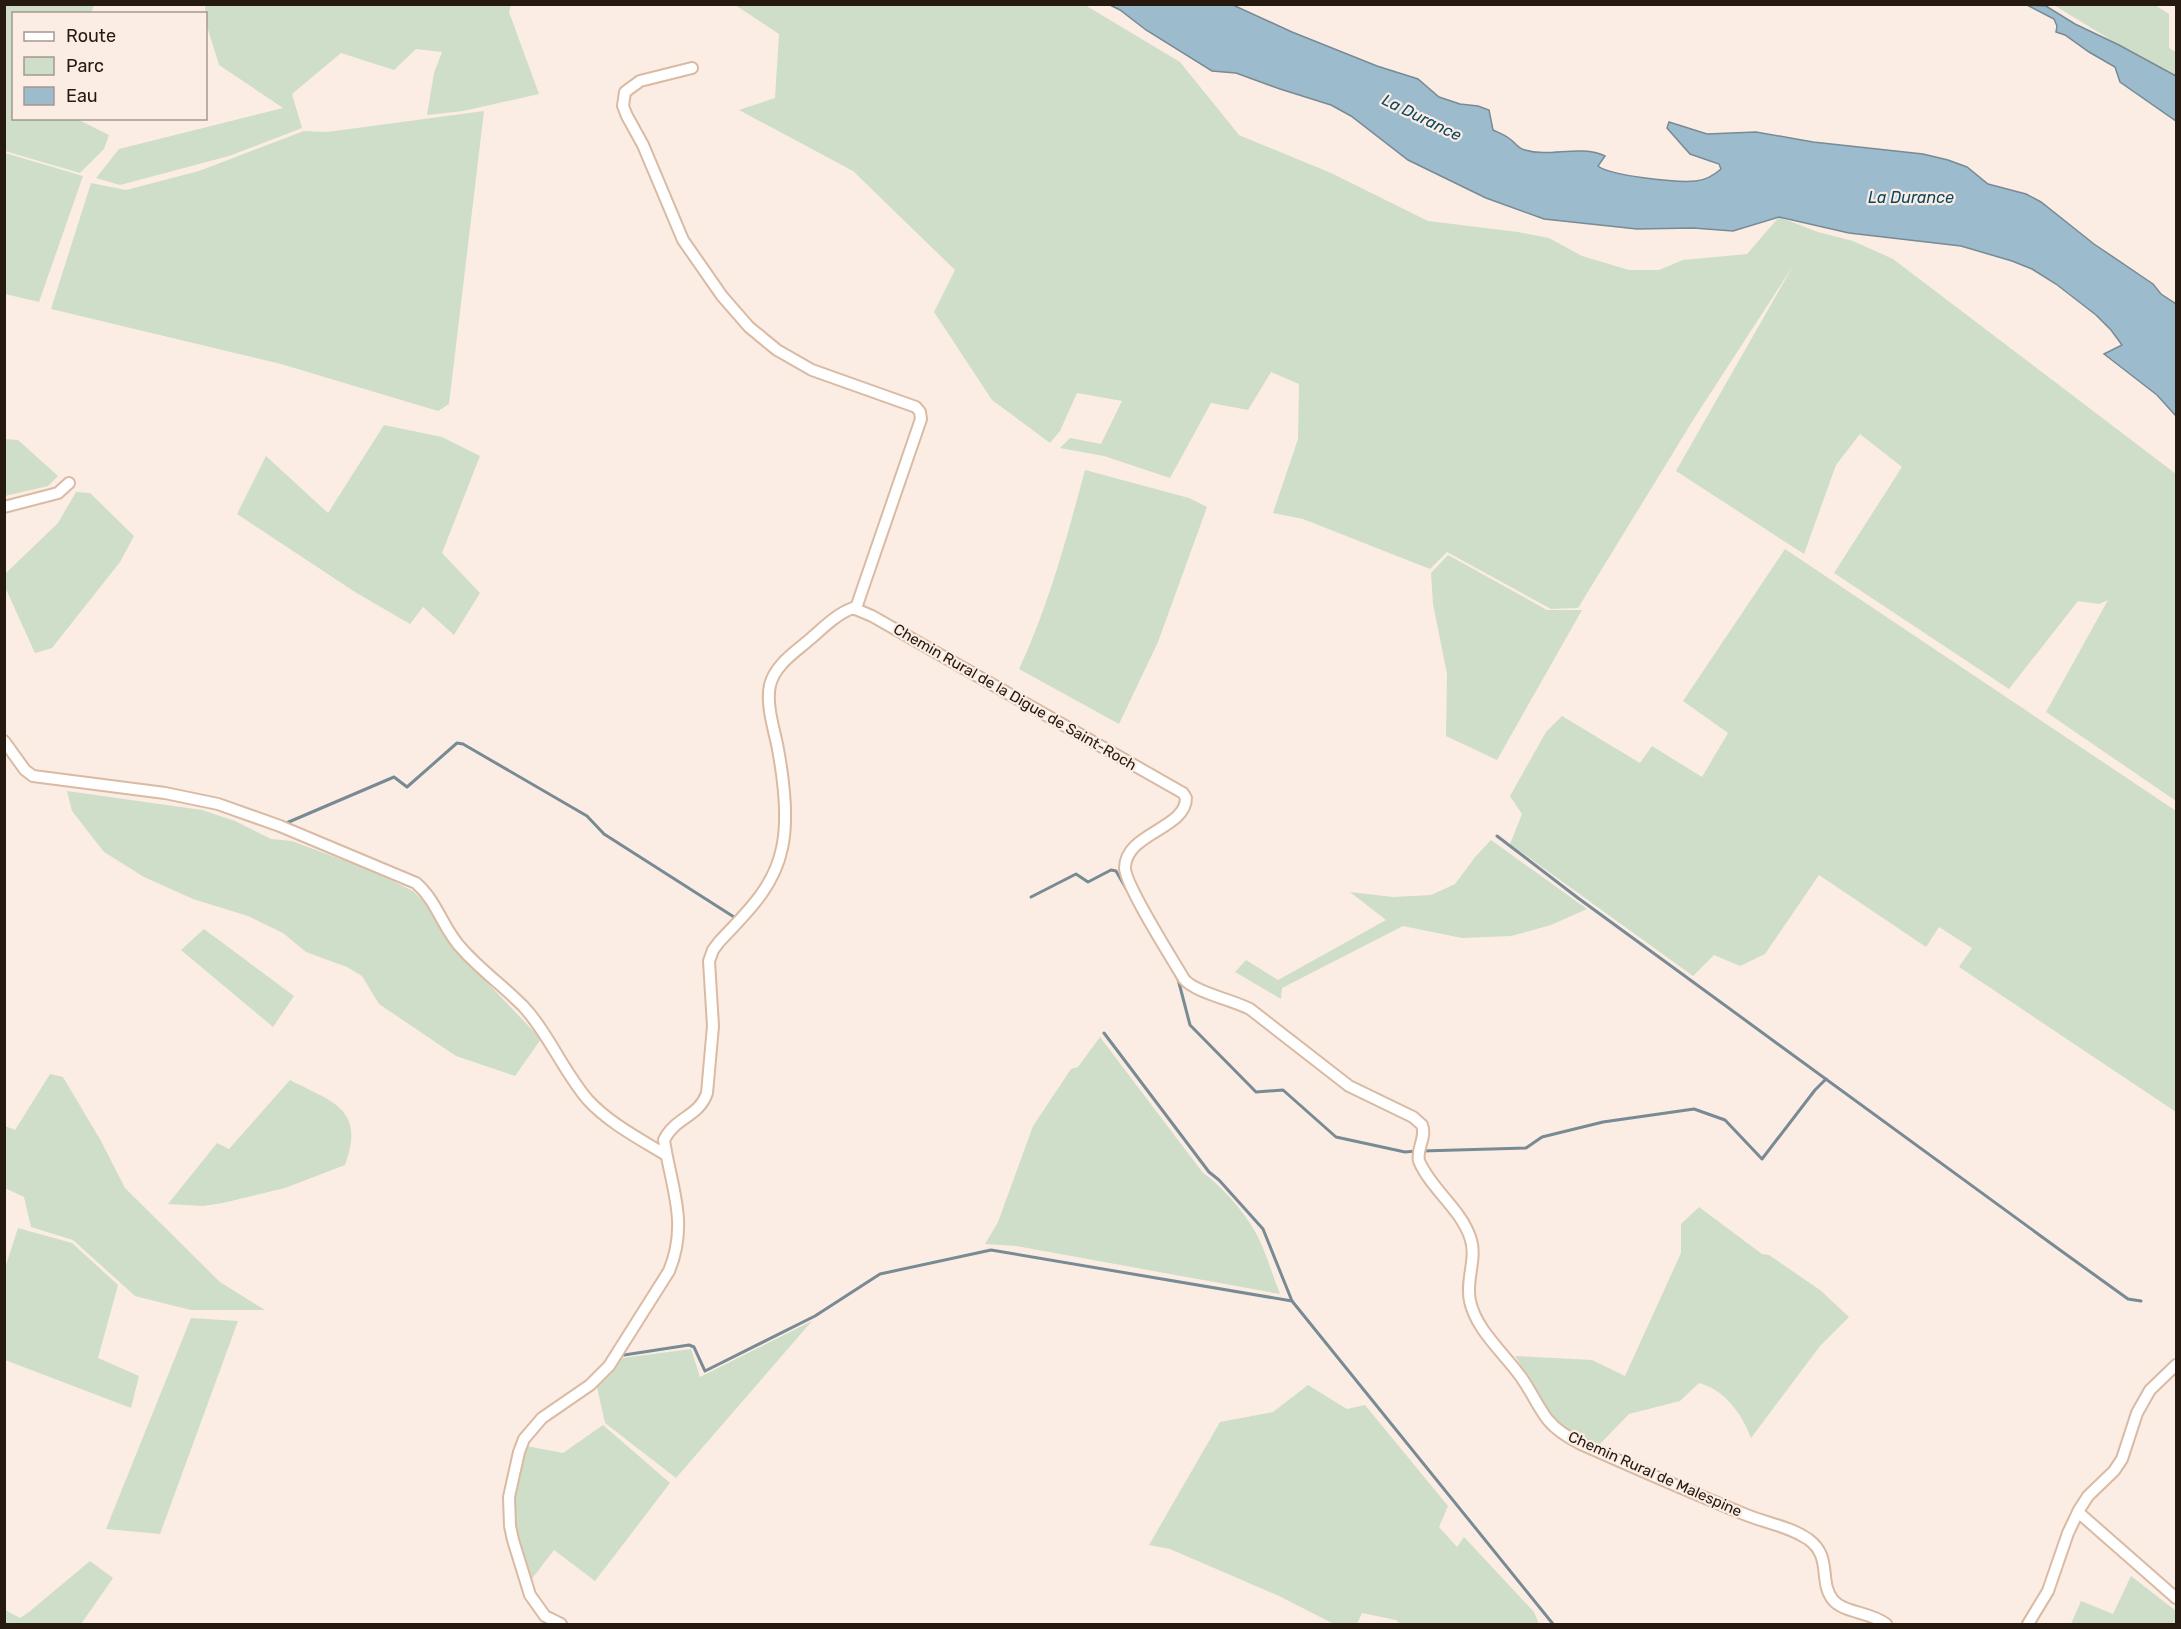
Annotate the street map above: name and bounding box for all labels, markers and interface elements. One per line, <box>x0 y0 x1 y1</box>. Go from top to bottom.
legend <box>12 12 207 120</box>
text: Route <box>66 25 116 47</box>
text: Parc <box>66 55 104 77</box>
text: Eau <box>66 85 98 107</box>
water label: La Durance <box>1379 90 1465 145</box>
water label: La Durance <box>1868 188 1954 207</box>
street label: Chemin Rural de la Digue de Saint-Roch <box>890 620 1140 774</box>
street label: Chemin Rural de Malespine <box>1565 1427 1745 1521</box>

